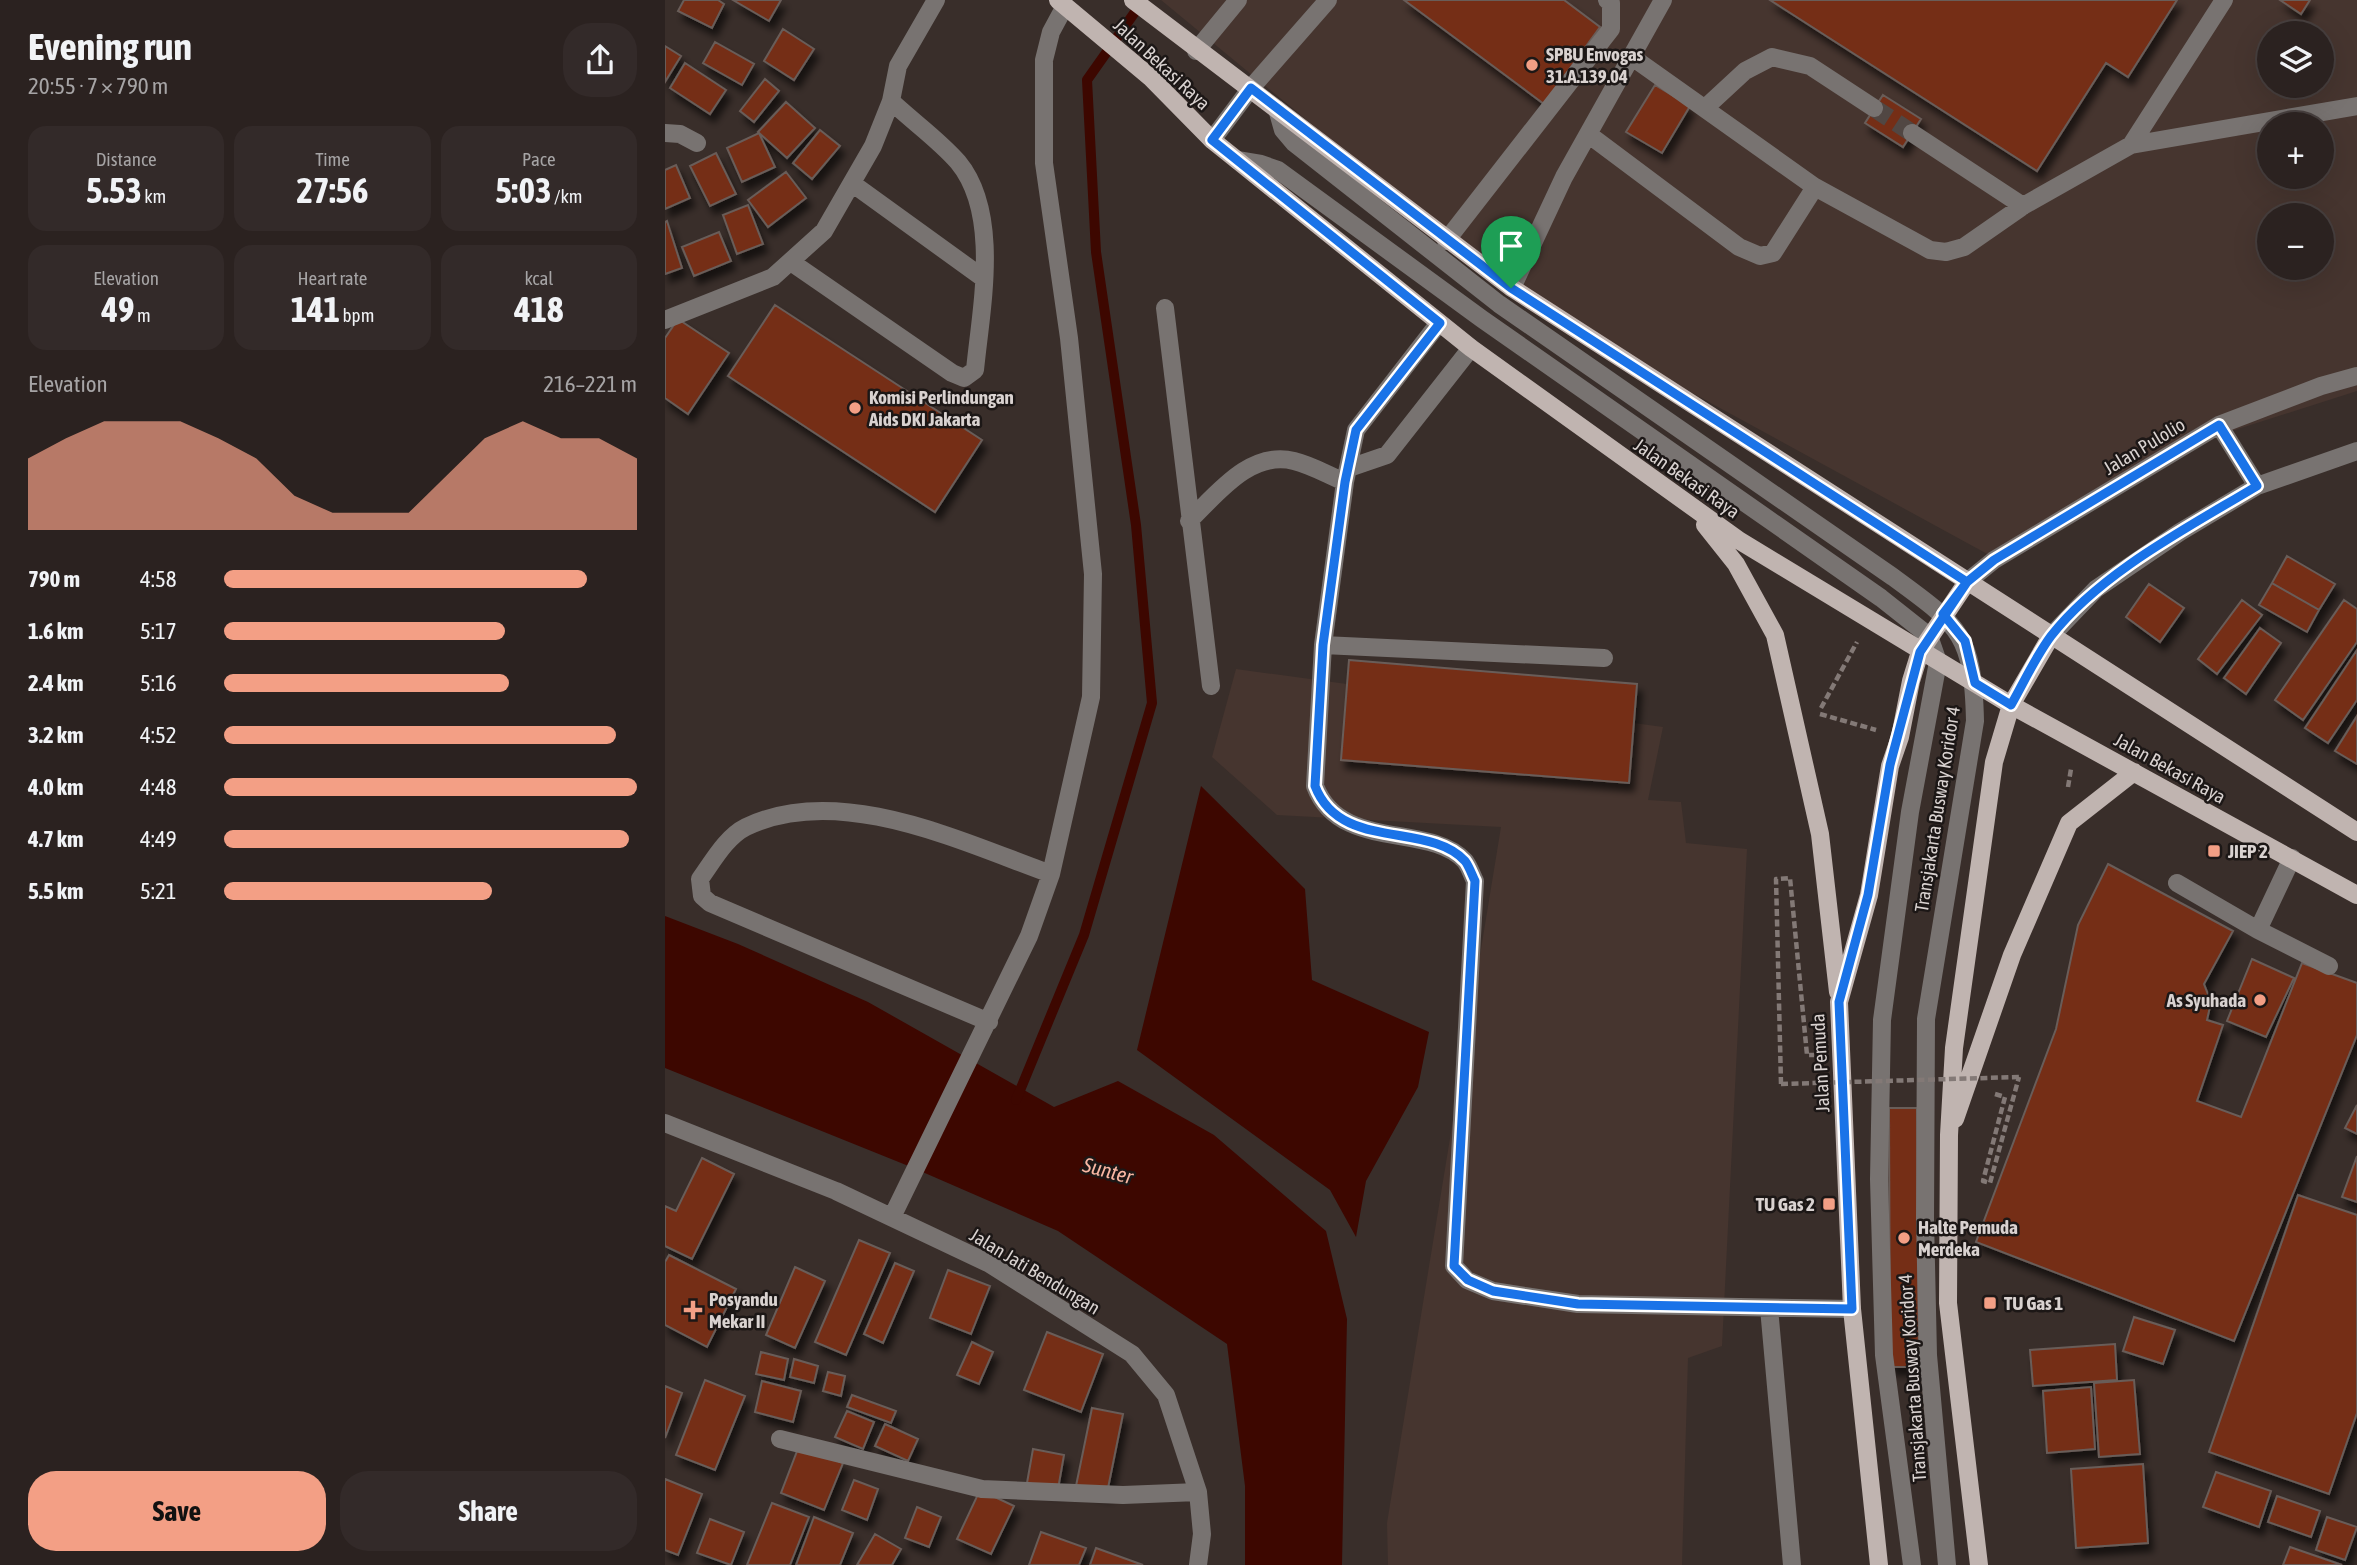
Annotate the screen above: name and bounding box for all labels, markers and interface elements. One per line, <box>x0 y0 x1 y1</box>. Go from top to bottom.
street label: Jalan Bekasi Raya <box>1109 14 1215 114</box>
map controls <box>2257 21 2334 280</box>
button: layers <box>2257 21 2334 98</box>
button: share <box>563 23 637 97</box>
text: Evening run <box>28 25 192 68</box>
place label: SPBU Envogas 31.A.139.04 <box>1546 43 1644 87</box>
marker: SPBU Envogas 31.A.139.04 <box>1524 57 1540 73</box>
text: 20:55 · 7 × 790 m <box>28 73 168 99</box>
button: + <box>2257 112 2334 189</box>
text: Distance <box>96 148 157 170</box>
text: Time <box>315 148 350 170</box>
text: Pace <box>522 148 556 170</box>
text: 5.53 <box>86 170 142 210</box>
text: 27:56 <box>296 170 369 210</box>
text: 5:03 <box>495 170 551 210</box>
text: km <box>142 185 166 207</box>
text: /km <box>551 185 583 207</box>
button: − <box>2257 203 2334 280</box>
pin <box>1481 216 1541 288</box>
icon: arrive <box>1492 227 1530 265</box>
text: Elevation <box>93 267 159 289</box>
text: Heart rate <box>298 267 367 289</box>
text: kcal <box>524 267 553 289</box>
text: 49 <box>102 289 134 329</box>
text: 141 <box>291 289 340 329</box>
text: 418 <box>514 289 564 329</box>
text: m <box>134 304 151 326</box>
text: bpm <box>340 304 374 326</box>
text: Elevation <box>28 371 108 397</box>
text: 216–221 m <box>543 371 637 397</box>
place label: Komisi Perlindungan Aids DKI Jakarta <box>868 386 1014 430</box>
marker: Komisi Perlindungan Aids DKI Jakarta <box>847 400 863 416</box>
street label: Jalan Pulolio <box>2099 413 2189 479</box>
street label: Jalan Bekasi Raya <box>1630 433 1744 523</box>
text: 790 m <box>28 566 80 592</box>
text: 4:58 <box>140 566 177 592</box>
text: 1.6 km <box>28 618 84 644</box>
text: 5:17 <box>140 618 177 644</box>
text: 2.4 km <box>28 670 84 696</box>
text: 5:16 <box>140 670 177 696</box>
street label: Transjakarta Busway Koridor 4 <box>1910 704 1964 914</box>
text: 3.2 km <box>28 722 84 748</box>
text: 4:52 <box>140 722 177 748</box>
street label: Jalan Bekasi Raya <box>2110 728 2230 808</box>
text: 4.0 km <box>28 774 84 800</box>
text: 4:48 <box>140 774 177 800</box>
text: 4.7 km <box>28 826 84 852</box>
text: 4:49 <box>140 826 177 852</box>
place label: JIEP 2 <box>2227 840 2268 862</box>
marker: JIEP 2 <box>2206 843 2222 859</box>
text: 5.5 km <box>28 878 84 904</box>
text: 5:21 <box>140 878 177 904</box>
place label: As Syuhada <box>2166 989 2246 1011</box>
marker: As Syuhada <box>2252 992 2268 1008</box>
street label: Jalan Pemuda <box>1806 1013 1834 1113</box>
water label: Sunter <box>1079 1152 1136 1188</box>
place label: TU Gas 2 <box>1756 1193 1815 1215</box>
marker: TU Gas 2 <box>1821 1196 1837 1212</box>
place label: Halte Pemuda Merdeka <box>1918 1216 2018 1260</box>
street label: Jalan Jati Bendungan <box>966 1223 1104 1319</box>
marker: Halte Pemuda Merdeka <box>1896 1230 1912 1246</box>
street label: Transjakarta Busway Koridor 4 <box>1894 1273 1930 1483</box>
place label: Posyandu Mekar II <box>709 1288 778 1332</box>
place label: TU Gas 1 <box>2004 1292 2063 1314</box>
marker: TU Gas 1 <box>1982 1295 1998 1311</box>
marker: Posyandu Mekar II <box>683 1300 703 1320</box>
button: Save <box>28 1471 326 1551</box>
button: Share <box>340 1471 637 1551</box>

